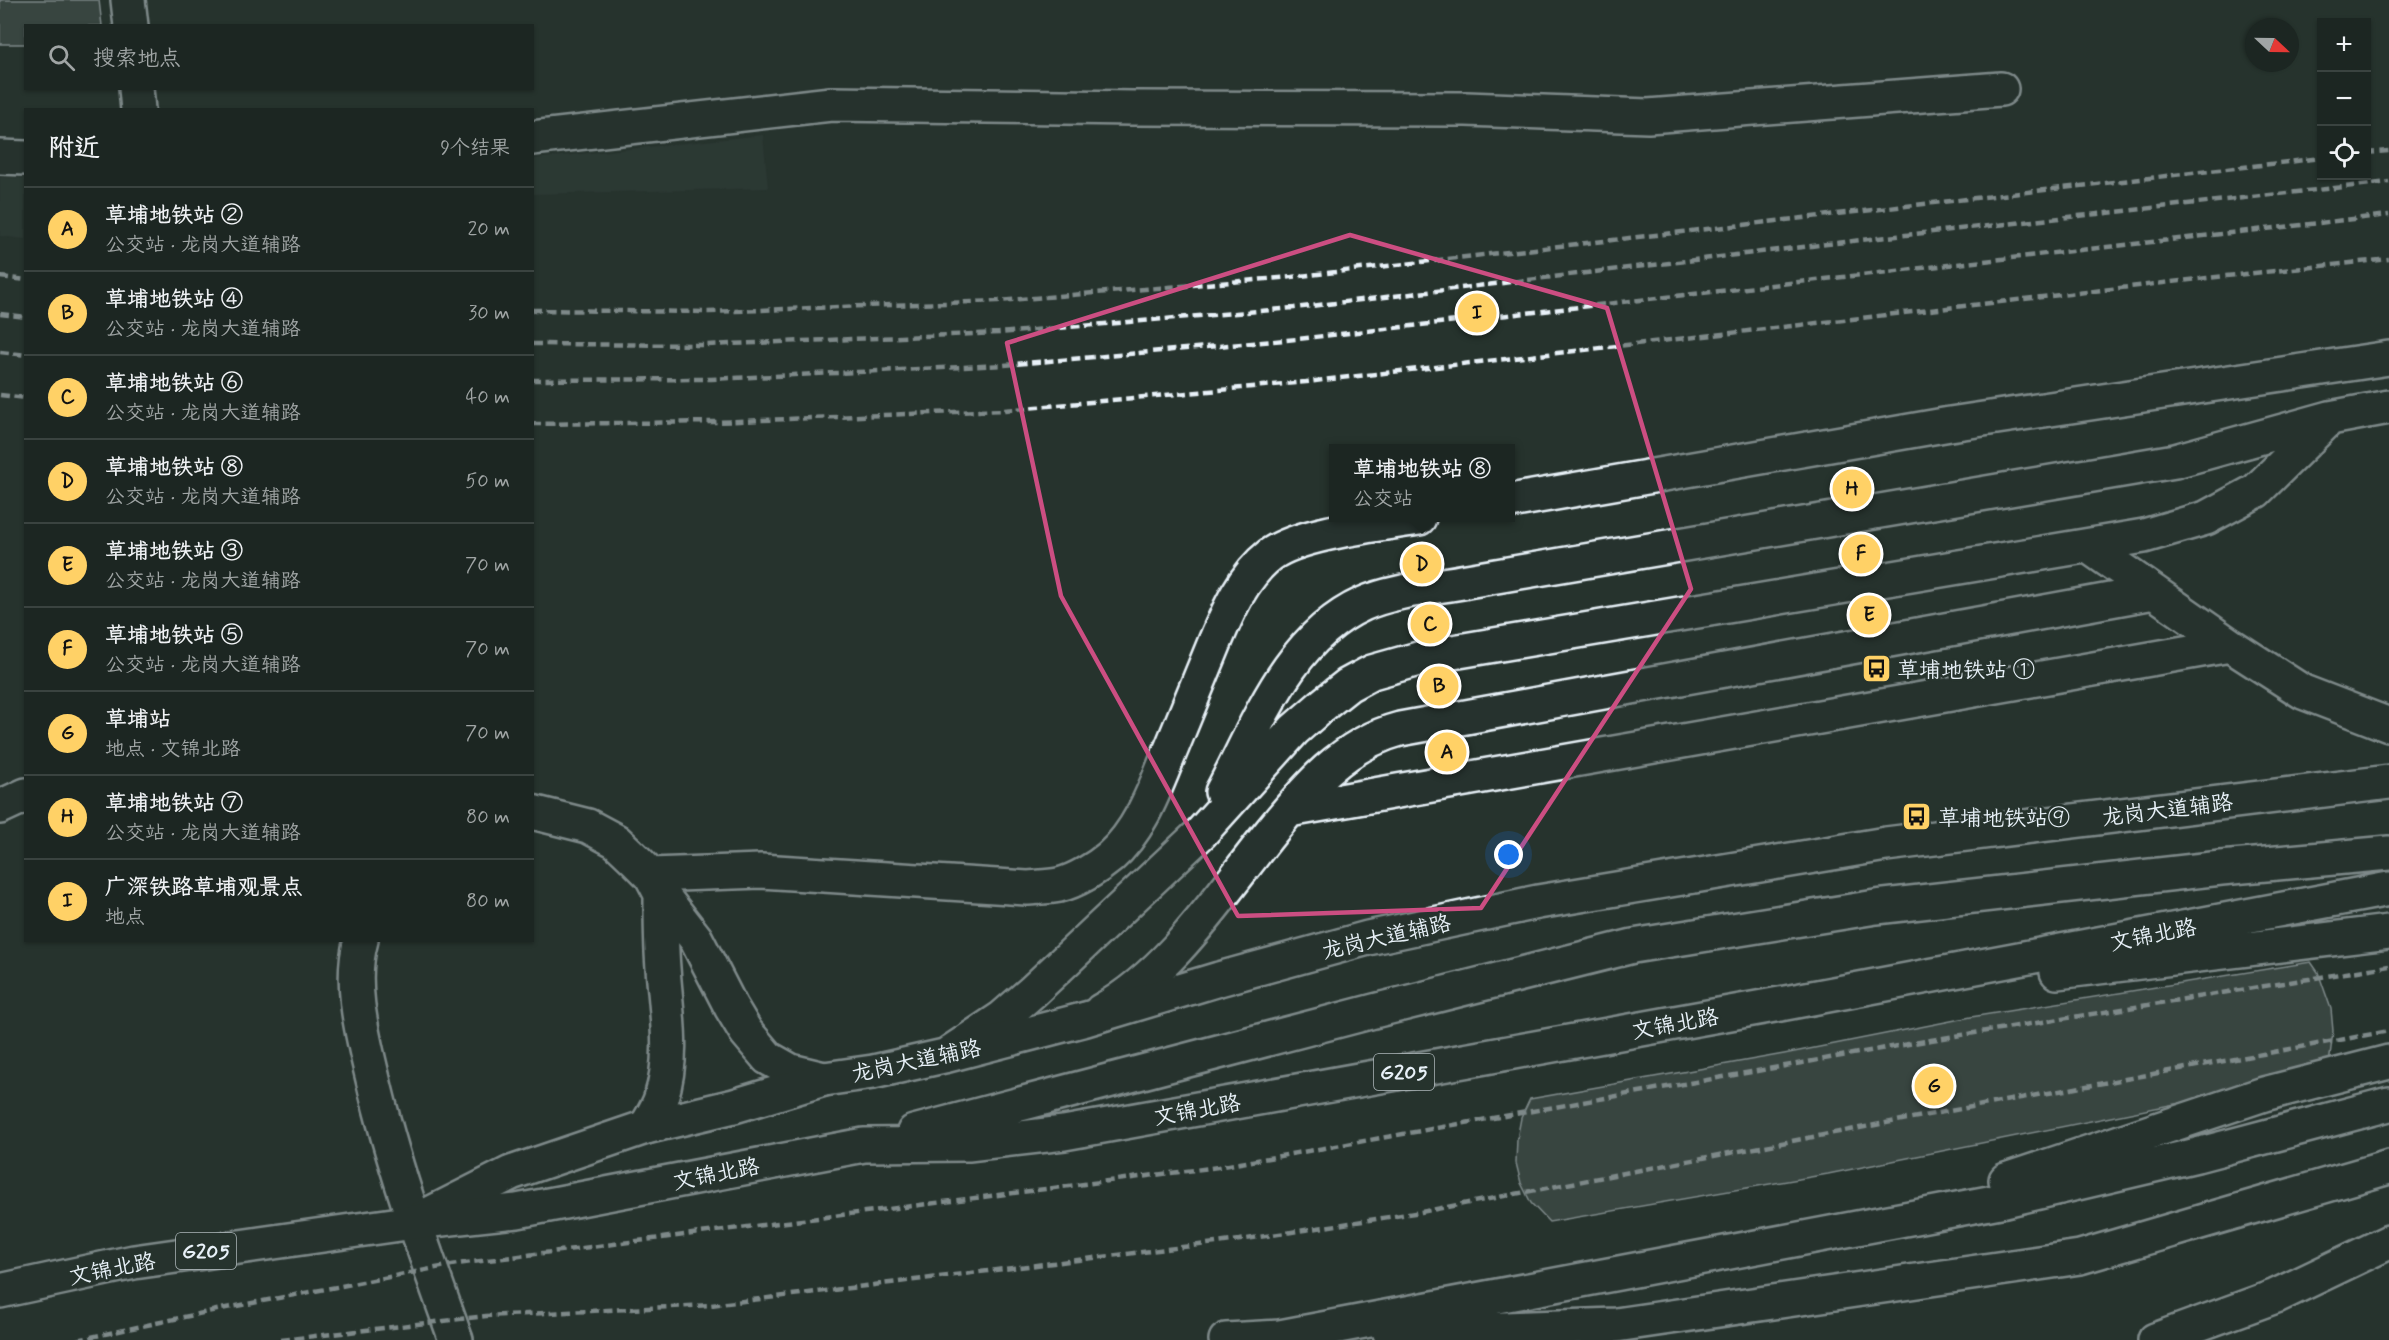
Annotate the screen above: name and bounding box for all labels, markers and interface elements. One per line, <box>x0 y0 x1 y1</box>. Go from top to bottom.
north arrow <box>2245 18 2299 72</box>
map controls <box>2317 18 2371 180</box>
button: + <box>2317 18 2371 72</box>
search box <box>24 24 534 90</box>
icon: search <box>45 41 78 74</box>
text: 搜索地点 <box>93 45 181 73</box>
button: − <box>2317 72 2371 126</box>
button: locate <box>2317 126 2371 180</box>
text: 附近 <box>48 132 100 166</box>
text: 9个结果 <box>440 135 510 162</box>
text: 草埔地铁站 ② <box>105 202 243 230</box>
text: A <box>61 216 74 243</box>
text: 20 m <box>467 216 510 243</box>
text: 公交站 · 龙岗大道辅路 <box>105 232 300 259</box>
text: 草埔地铁站 ④ <box>105 286 243 314</box>
pin: I <box>1458 290 1496 336</box>
text: B <box>61 300 74 327</box>
text: 30 m <box>468 300 510 327</box>
text: 公交站 · 龙岗大道辅路 <box>105 316 300 343</box>
text: 草埔地铁站 ⑥ <box>105 370 243 398</box>
text: C <box>60 384 75 411</box>
text: 40 m <box>466 384 510 411</box>
text: 公交站 · 龙岗大道辅路 <box>105 400 300 427</box>
popup <box>1329 444 1515 522</box>
text: 草埔地铁站 ⑧ <box>105 454 243 482</box>
text: 草埔地铁站 ⑧ <box>1353 456 1491 484</box>
pin: H <box>1832 466 1872 512</box>
text: D <box>61 468 74 495</box>
text: 50 m <box>465 468 510 495</box>
text: 公交站 · 龙岗大道辅路 <box>105 484 300 511</box>
text: 公交站 <box>1353 486 1413 513</box>
pin: F <box>1842 532 1880 576</box>
text: 草埔地铁站 ③ <box>105 538 243 566</box>
pin: D <box>1402 542 1442 586</box>
text: E <box>62 552 73 579</box>
text: 70 m <box>465 552 510 579</box>
text: 公交站 · 龙岗大道辅路 <box>105 568 300 595</box>
pin: E <box>1850 592 1888 638</box>
pin: C <box>1410 602 1450 646</box>
text: 草埔地铁站 ⑤ <box>105 622 243 650</box>
text: F <box>62 636 73 663</box>
text: 70 m <box>465 636 510 663</box>
text: 公交站 · 龙岗大道辅路 <box>105 652 300 679</box>
bus stop icon: 草埔地铁站 ① <box>1860 653 1892 685</box>
place label: 草埔地铁站 ① <box>1897 657 2035 685</box>
pin: B <box>1420 664 1458 708</box>
text: 草埔站 <box>105 706 171 734</box>
text: G <box>61 720 74 747</box>
text: 70 m <box>465 720 510 747</box>
pin: A <box>1428 730 1466 774</box>
text: 地点 · 文锦北路 <box>105 736 240 763</box>
street label: 龙岗大道辅路 <box>2100 789 2234 833</box>
text: 草埔地铁站 ⑦ <box>105 790 243 818</box>
bus stop icon: 草埔地铁站⑨ <box>1901 801 1933 833</box>
text: H <box>61 804 74 831</box>
text: 80 m <box>466 804 510 831</box>
place label: 草埔地铁站⑨ <box>1938 805 2070 833</box>
text: 公交站 · 龙岗大道辅路 <box>105 820 300 847</box>
your location <box>1494 840 1523 869</box>
text: 广深铁路草埔观景点 <box>105 874 303 902</box>
text: I <box>62 888 73 915</box>
text: 80 m <box>466 888 510 915</box>
text: 地点 <box>105 904 145 931</box>
street label: 龙岗大道辅路 <box>1319 909 1454 966</box>
street label: 文锦北路 <box>2108 914 2199 958</box>
street label: 文锦北路 <box>1630 1004 1721 1046</box>
street label: 龙岗大道辅路 <box>849 1035 984 1089</box>
road number: G205 <box>1374 1054 1434 1090</box>
pin: G <box>1914 1064 1954 1108</box>
street label: 文锦北路 <box>1152 1090 1243 1132</box>
street label: 文锦北路 <box>671 1153 762 1197</box>
road number: G205 <box>176 1233 236 1269</box>
street label: 文锦北路 <box>67 1248 158 1292</box>

